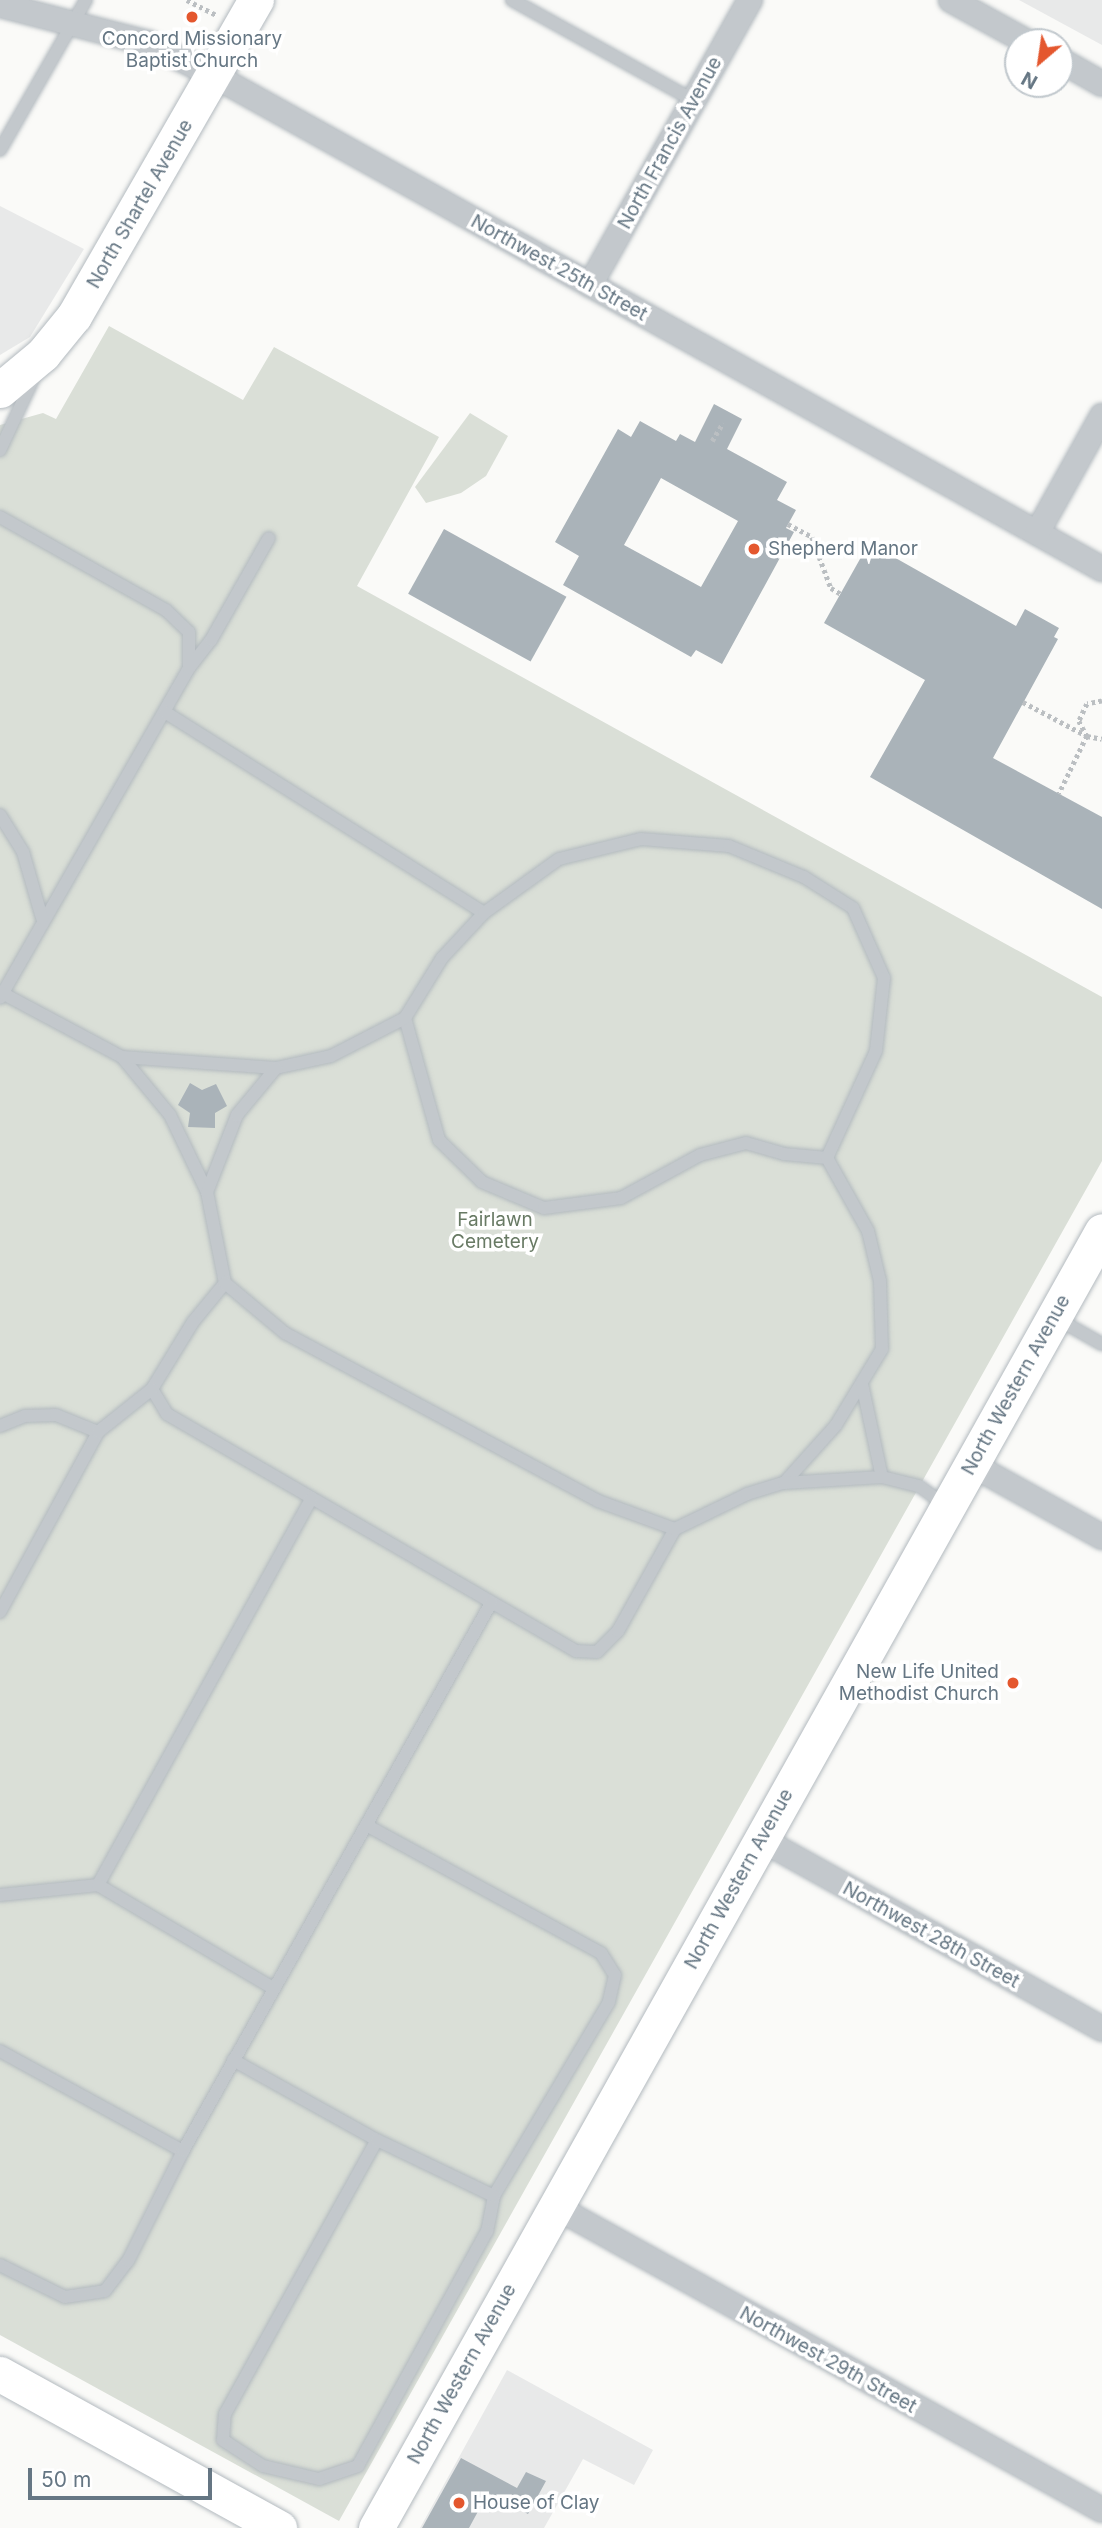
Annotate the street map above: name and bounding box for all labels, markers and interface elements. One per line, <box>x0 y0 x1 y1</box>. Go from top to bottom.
marker: Concord Missionary Baptist Church <box>184 9 200 25</box>
place label: Concord Missionary Baptist Church <box>102 28 282 72</box>
north arrow <box>1004 28 1074 98</box>
street label: North Francis Avenue <box>613 53 727 233</box>
text: N <box>1018 66 1041 94</box>
street label: North Shartel Avenue <box>82 115 198 293</box>
street label: Northwest 25th Street <box>467 210 651 326</box>
place label: Shepherd Manor <box>768 538 918 560</box>
marker: Shepherd Manor <box>746 541 762 557</box>
park label: Fairlawn Cemetery <box>451 1209 539 1253</box>
street label: North Western Avenue <box>957 1291 1075 1479</box>
place label: New Life United Methodist Church <box>839 1661 999 1705</box>
marker: New Life United Methodist Church <box>1005 1675 1021 1691</box>
street label: North Western Avenue <box>680 1785 798 1973</box>
street label: Northwest 28th Street <box>839 1877 1023 1993</box>
street label: North Western Avenue <box>403 2280 521 2468</box>
street label: Northwest 29th Street <box>736 2302 920 2418</box>
scale bar <box>32 2454 215 2498</box>
text: 50 m <box>41 2467 91 2492</box>
place label: House of Clay <box>473 2492 600 2514</box>
marker: House of Clay <box>451 2495 467 2511</box>

